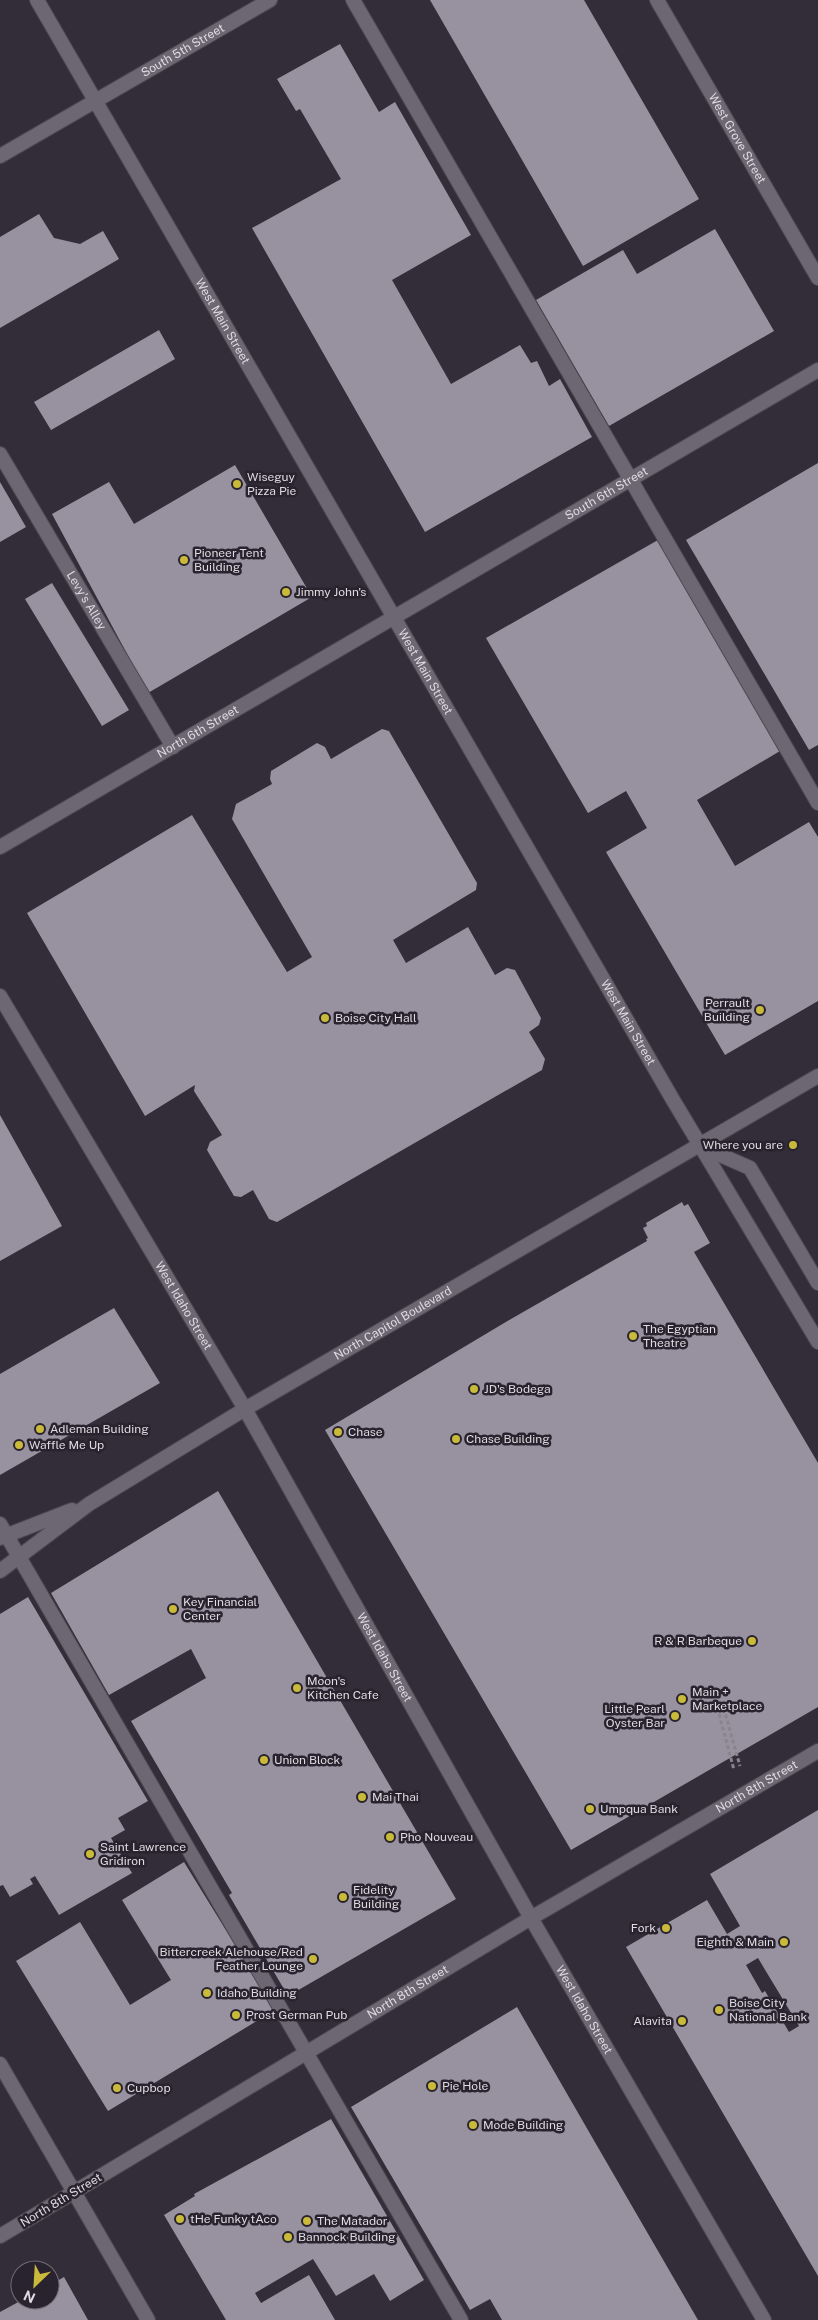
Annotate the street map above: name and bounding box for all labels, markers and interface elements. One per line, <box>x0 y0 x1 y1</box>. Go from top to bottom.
street label: South 5th Street <box>139 21 227 80</box>
street label: West Grove Street <box>706 91 769 186</box>
street label: West Main Street <box>192 276 253 367</box>
street label: South 6th Street <box>563 464 651 523</box>
place label: Wiseguy Pizza Pie <box>247 470 296 498</box>
marker: Wiseguy Pizza Pie <box>231 478 243 490</box>
place label: Pioneer Tent Building <box>194 546 264 574</box>
marker: Pioneer Tent Building <box>178 554 190 566</box>
street label: Levy's Alley <box>64 569 109 633</box>
place label: Jimmy John's <box>296 585 366 599</box>
marker: Jimmy John's <box>280 586 292 598</box>
street label: West Main Street <box>395 627 456 717</box>
street label: North 6th Street <box>155 702 241 761</box>
street label: West Main Street <box>598 977 659 1068</box>
place label: Perrault Building <box>704 996 750 1024</box>
marker: Perrault Building <box>754 1004 766 1016</box>
place label: Boise City Hall <box>335 1011 417 1025</box>
marker: Boise City Hall <box>319 1012 331 1024</box>
place label: Where you are <box>703 1138 783 1152</box>
marker: Where you are <box>787 1139 799 1151</box>
street label: West Idaho Street <box>152 1259 215 1352</box>
street label: North Capitol Boulevard <box>331 1283 454 1363</box>
place label: The Egyptian Theatre <box>643 1322 716 1350</box>
marker: The Egyptian Theatre <box>627 1330 639 1342</box>
place label: JD's Bodega <box>484 1382 551 1396</box>
marker: JD's Bodega <box>468 1383 480 1395</box>
place label: Adleman Building <box>50 1422 149 1436</box>
marker: Adleman Building <box>34 1423 46 1435</box>
place label: Chase <box>348 1425 383 1439</box>
marker: Chase <box>332 1426 344 1438</box>
place label: Chase Building <box>466 1432 550 1446</box>
marker: Chase Building <box>450 1433 462 1445</box>
place label: Waffle Me Up <box>29 1438 104 1452</box>
marker: Waffle Me Up <box>13 1439 25 1451</box>
place label: Key Financial Center <box>183 1595 258 1623</box>
marker: Key Financial Center <box>167 1603 179 1615</box>
street label: West Idaho Street <box>354 1610 415 1705</box>
place label: R & R Barbeque <box>654 1634 742 1648</box>
marker: R & R Barbeque <box>746 1635 758 1647</box>
place label: Moon's Kitchen Cafe <box>307 1674 379 1702</box>
marker: Moon's Kitchen Cafe <box>291 1682 303 1694</box>
place label: Main + Marketplace <box>692 1685 762 1713</box>
marker: Main + Marketplace <box>676 1693 688 1705</box>
place label: Little Pearl Oyster Bar <box>604 1702 665 1730</box>
marker: Little Pearl Oyster Bar <box>669 1710 681 1722</box>
place label: Union Block <box>274 1753 341 1767</box>
marker: Union Block <box>258 1754 270 1766</box>
street label: North 8th Street <box>713 1757 800 1816</box>
place label: Mai Thai <box>372 1790 419 1804</box>
marker: Mai Thai <box>356 1791 368 1803</box>
place label: Umpqua Bank <box>600 1802 678 1816</box>
marker: Umpqua Bank <box>584 1803 596 1815</box>
place label: Pho Nouveau <box>400 1830 473 1844</box>
marker: Pho Nouveau <box>384 1831 396 1843</box>
place label: Saint Lawrence Gridiron <box>100 1840 186 1868</box>
marker: Saint Lawrence Gridiron <box>84 1848 96 1860</box>
place label: Fidelity Building <box>353 1883 399 1911</box>
marker: Fidelity Building <box>337 1891 349 1903</box>
place label: Fork <box>631 1921 656 1935</box>
marker: Fork <box>660 1922 672 1934</box>
place label: Eighth & Main <box>697 1935 774 1949</box>
marker: Eighth & Main <box>778 1936 790 1948</box>
place label: Bittercreek Alehouse/Red Feather Lounge <box>159 1945 303 1973</box>
marker: Bittercreek Alehouse/Red Feather Lounge <box>307 1953 319 1965</box>
street label: North 8th Street <box>364 1962 451 2022</box>
street label: West Idaho Street <box>553 1963 615 2057</box>
place label: Idaho Building <box>217 1986 297 2000</box>
marker: Idaho Building <box>201 1987 213 1999</box>
place label: Boise City National Bank <box>729 1996 808 2024</box>
marker: Boise City National Bank <box>713 2004 725 2016</box>
place label: Prost German Pub <box>246 2008 347 2022</box>
marker: Prost German Pub <box>230 2009 242 2021</box>
place label: Alavita <box>633 2014 672 2028</box>
marker: Alavita <box>676 2015 688 2027</box>
place label: Pie Hole <box>442 2079 488 2093</box>
marker: Pie Hole <box>426 2080 438 2092</box>
place label: Cupbop <box>127 2081 171 2095</box>
marker: Cupbop <box>111 2082 123 2094</box>
place label: Mode Building <box>483 2118 563 2132</box>
marker: Mode Building <box>467 2119 479 2131</box>
street label: North 8th Street <box>18 2170 104 2230</box>
place label: tHe Funky tAco <box>190 2212 277 2226</box>
marker: tHe Funky tAco <box>174 2213 186 2225</box>
place label: The Matador <box>317 2214 388 2228</box>
marker: The Matador <box>301 2215 313 2227</box>
place label: Bannock Building <box>298 2230 396 2244</box>
marker: Bannock Building <box>282 2231 294 2243</box>
north arrow <box>10 2260 60 2310</box>
text: N <box>21 2287 38 2306</box>

